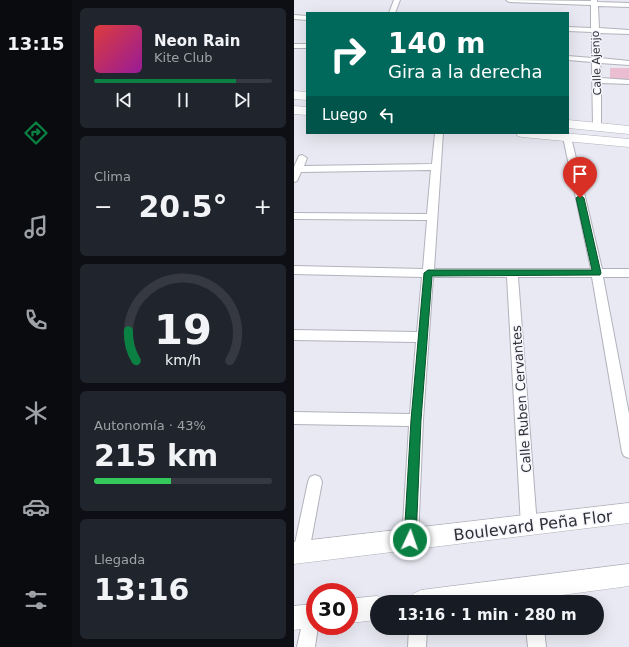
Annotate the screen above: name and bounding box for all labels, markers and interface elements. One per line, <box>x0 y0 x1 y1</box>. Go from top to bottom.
text: 140 m <box>388 27 485 60</box>
icon: right <box>322 28 374 80</box>
street label: Calle Ajenjo <box>589 30 604 96</box>
text: Neon Rain <box>154 32 240 50</box>
text: 13:15 <box>7 33 65 54</box>
text: Kite Club <box>154 50 213 65</box>
text: Gira a la derecha <box>388 61 543 82</box>
icon: previous <box>113 89 135 111</box>
icon: pause <box>172 89 194 111</box>
icon: next <box>231 89 253 111</box>
icon: left <box>376 104 398 126</box>
text: Luego <box>322 106 368 124</box>
icon: directions <box>22 119 50 147</box>
pin <box>563 157 597 198</box>
icon: arrive <box>569 163 591 185</box>
text: Clima <box>94 169 131 184</box>
text: 20.5° <box>138 189 228 224</box>
text: − <box>94 194 112 219</box>
text: + <box>254 194 272 219</box>
icon: music <box>22 213 50 241</box>
text: 19 <box>154 305 212 354</box>
icon: phone <box>22 306 50 334</box>
street label: Calle Ruben Cervantes <box>509 324 534 473</box>
text: km/h <box>165 352 201 368</box>
icon: climate <box>22 399 50 427</box>
text: Autonomía · 43% <box>94 418 206 433</box>
text: 215 km <box>94 438 218 473</box>
icon: car <box>22 493 50 521</box>
street label: Boulevard Peña Flor <box>453 506 614 545</box>
position arrow <box>389 519 431 561</box>
text: Llegada <box>94 552 145 567</box>
text: 13:16 <box>94 572 190 607</box>
speed limit sign: 30 <box>306 583 358 635</box>
icon: filters <box>22 586 50 614</box>
text: 13:16 · 1 min · 280 m <box>397 606 577 624</box>

